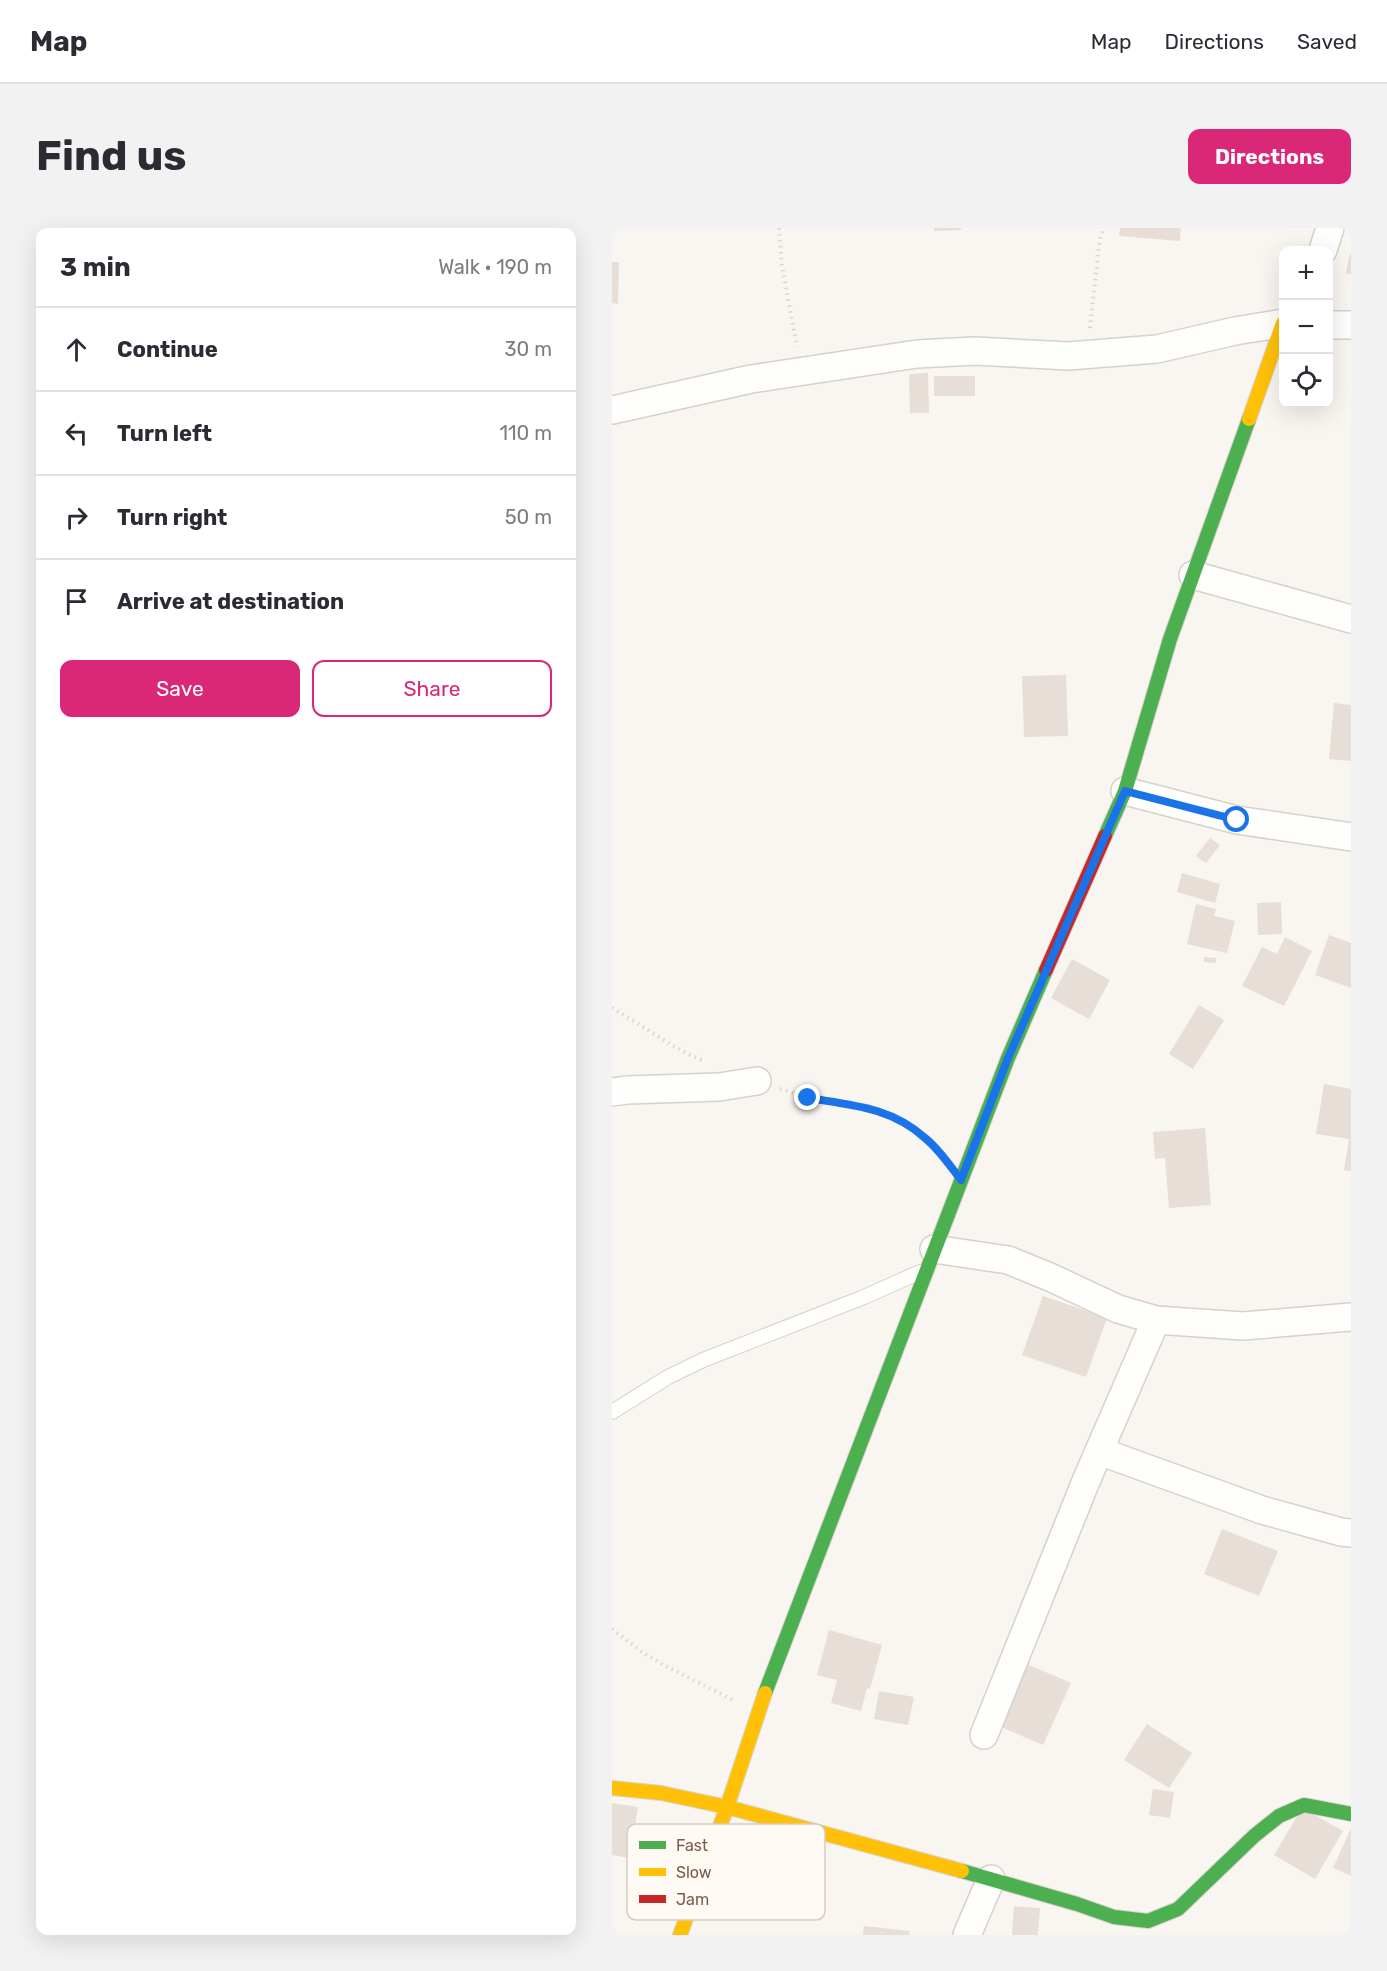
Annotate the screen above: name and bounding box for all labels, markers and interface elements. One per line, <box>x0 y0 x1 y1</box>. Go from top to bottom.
text: Map <box>30 25 87 58</box>
text: Map <box>1091 29 1132 54</box>
text: Directions <box>1165 29 1264 54</box>
text: Saved <box>1297 29 1357 54</box>
button: Directions <box>1188 129 1351 184</box>
text: Find us <box>36 131 187 181</box>
map controls <box>1279 246 1333 408</box>
button: + <box>1279 246 1333 300</box>
text: 3 min <box>60 252 131 283</box>
text: Walk · 190 m <box>438 255 552 279</box>
button: − <box>1279 300 1333 354</box>
icon: ahead <box>60 333 93 366</box>
text: Continue <box>117 336 218 363</box>
text: 30 m <box>505 337 552 361</box>
button: locate <box>1279 354 1333 408</box>
icon: left <box>60 417 93 450</box>
text: Turn left <box>117 420 212 447</box>
text: 110 m <box>500 421 552 445</box>
icon: right <box>60 501 93 534</box>
text: Turn right <box>117 504 227 531</box>
text: 50 m <box>505 505 552 529</box>
icon: arrive <box>60 585 93 618</box>
text: Arrive at destination <box>117 588 344 615</box>
button: Save <box>60 660 300 717</box>
button: Share <box>312 660 552 717</box>
route start <box>1223 806 1249 832</box>
route end <box>794 1084 820 1110</box>
legend <box>627 1824 825 1920</box>
text: Fast <box>676 1836 708 1855</box>
text: Slow <box>676 1863 712 1882</box>
text: Jam <box>676 1890 709 1909</box>

